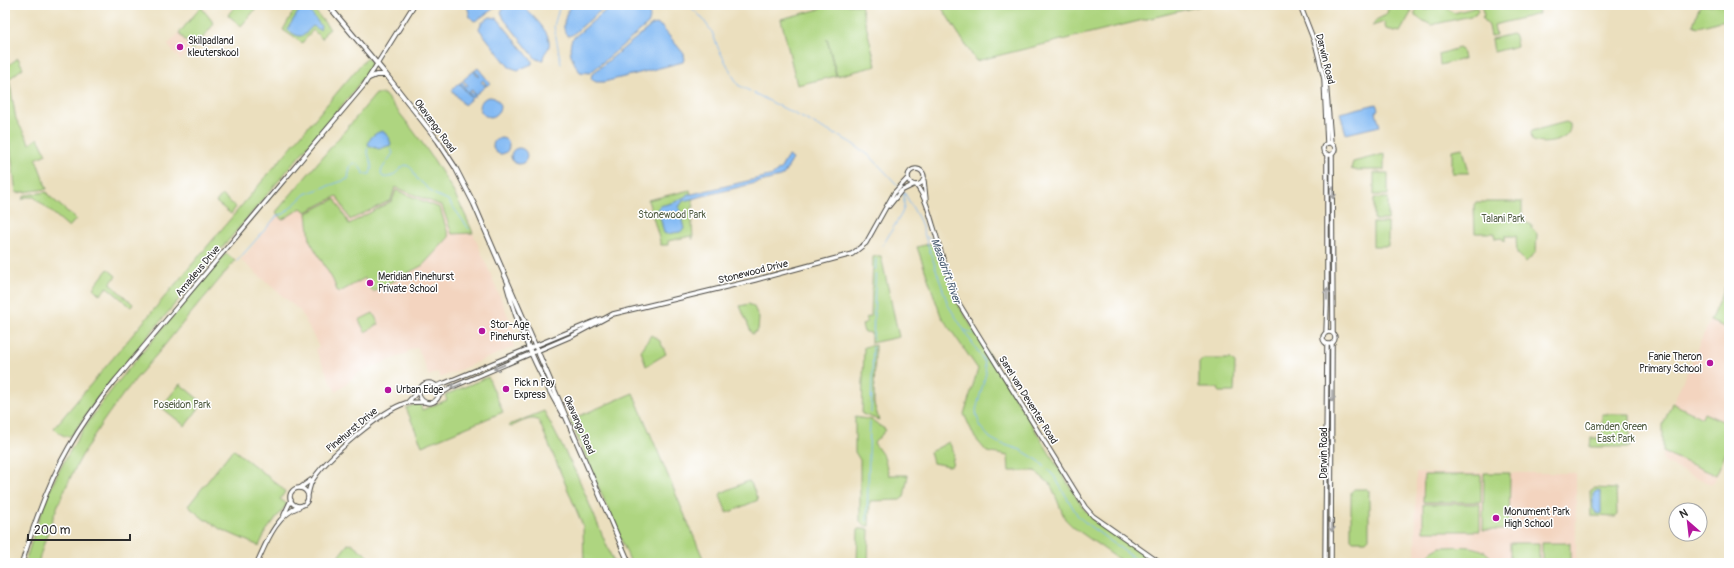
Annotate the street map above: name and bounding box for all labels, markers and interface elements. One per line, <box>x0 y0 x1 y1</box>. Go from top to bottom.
street label: Darwin Road <box>1313 33 1337 86</box>
place label: Skilpadland kleuterskool <box>188 35 239 59</box>
marker: Skilpadland kleuterskool <box>175 42 185 52</box>
street label: Okavango Road <box>412 97 458 155</box>
one-way arrow <box>1329 186 1337 199</box>
park label: Stonewood Park <box>638 209 707 221</box>
park label: Talani Park <box>1481 213 1526 225</box>
water label: Maasdrift River <box>928 237 965 307</box>
street label: Amadeus Drive <box>173 243 223 299</box>
street label: Stonewood Drive <box>717 257 789 286</box>
place label: Meridian Pinehurst Private School <box>378 271 455 295</box>
marker: Meridian Pinehurst Private School <box>365 278 375 288</box>
one-way arrow <box>1323 288 1331 301</box>
place label: Stor-Age Pinehurst <box>490 319 531 343</box>
marker: Stor-Age Pinehurst <box>477 326 487 336</box>
place label: Fanie Theron Primary School <box>1639 351 1702 375</box>
street label: Sarel van Deventer Road <box>996 354 1060 446</box>
marker: Fanie Theron Primary School <box>1705 358 1715 368</box>
one-way arrow <box>494 364 506 371</box>
place label: Pick n Pay Express <box>514 377 555 401</box>
one-way arrow <box>450 382 462 390</box>
place label: Urban Edge <box>396 384 443 396</box>
marker: Pick n Pay Express <box>501 384 511 394</box>
marker: Urban Edge <box>383 385 393 395</box>
one-way arrow <box>1328 389 1336 402</box>
street label: Okavango Road <box>561 394 597 456</box>
park label: Poseidon Park <box>153 399 212 411</box>
street label: Pinehurst Drive <box>324 405 380 455</box>
park label: Camden Green East Park <box>1585 421 1648 445</box>
street label: Darwin Road <box>1318 427 1330 479</box>
north arrow <box>1668 502 1708 542</box>
place label: Monument Park High School <box>1504 506 1571 530</box>
text: N <box>1677 506 1690 521</box>
marker: Monument Park High School <box>1491 513 1501 523</box>
scale bar <box>28 516 130 542</box>
one-way arrow <box>1328 519 1336 532</box>
text: 200 m <box>34 523 71 538</box>

